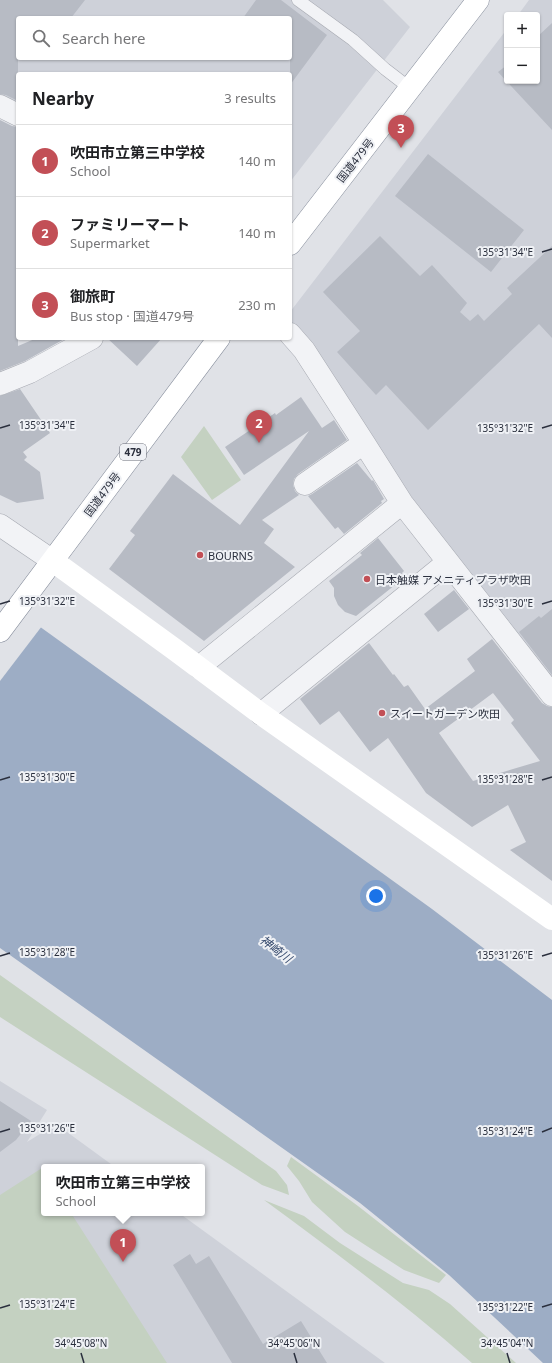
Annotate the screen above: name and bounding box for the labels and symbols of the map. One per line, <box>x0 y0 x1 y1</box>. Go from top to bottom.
pin: 3 <box>388 115 414 148</box>
street label: 国道479号 <box>333 135 377 185</box>
text: 135°31'34"E <box>477 245 533 259</box>
pin: 2 <box>246 410 272 443</box>
text: 135°31'34"E <box>19 418 75 432</box>
text: 135°31'32"E <box>477 421 533 435</box>
road number: 479 <box>120 444 146 460</box>
street label: 国道479号 <box>80 469 124 519</box>
place label: BOURNS <box>208 548 253 563</box>
marker: BOURNS <box>195 550 205 560</box>
place label: 日本触媒 アメニティプラザ吹田 <box>375 572 531 587</box>
marker: 日本触媒 アメニティプラザ吹田 <box>362 574 372 584</box>
text: 135°31'32"E <box>19 594 75 608</box>
text: 135°31'30"E <box>477 596 533 610</box>
place label: スイートガーデン吹田 <box>390 706 500 721</box>
marker: スイートガーデン吹田 <box>377 708 387 718</box>
text: 135°31'30"E <box>19 770 75 784</box>
text: 135°31'28"E <box>477 772 533 786</box>
your location <box>366 886 386 906</box>
water label: 神崎川 <box>257 931 297 968</box>
text: 135°31'28"E <box>19 945 75 959</box>
text: 135°31'26"E <box>477 948 533 962</box>
text: 135°31'26"E <box>19 1121 75 1135</box>
text: 135°31'24"E <box>477 1124 533 1138</box>
pin: 1 <box>110 1229 136 1262</box>
text: 135°31'24"E <box>19 1297 75 1311</box>
text: 135°31'22"E <box>477 1300 533 1314</box>
text: 34°45'08"N <box>55 1336 107 1350</box>
text: 34°45'06"N <box>268 1336 320 1350</box>
text: 34°45'04"N <box>481 1336 533 1350</box>

